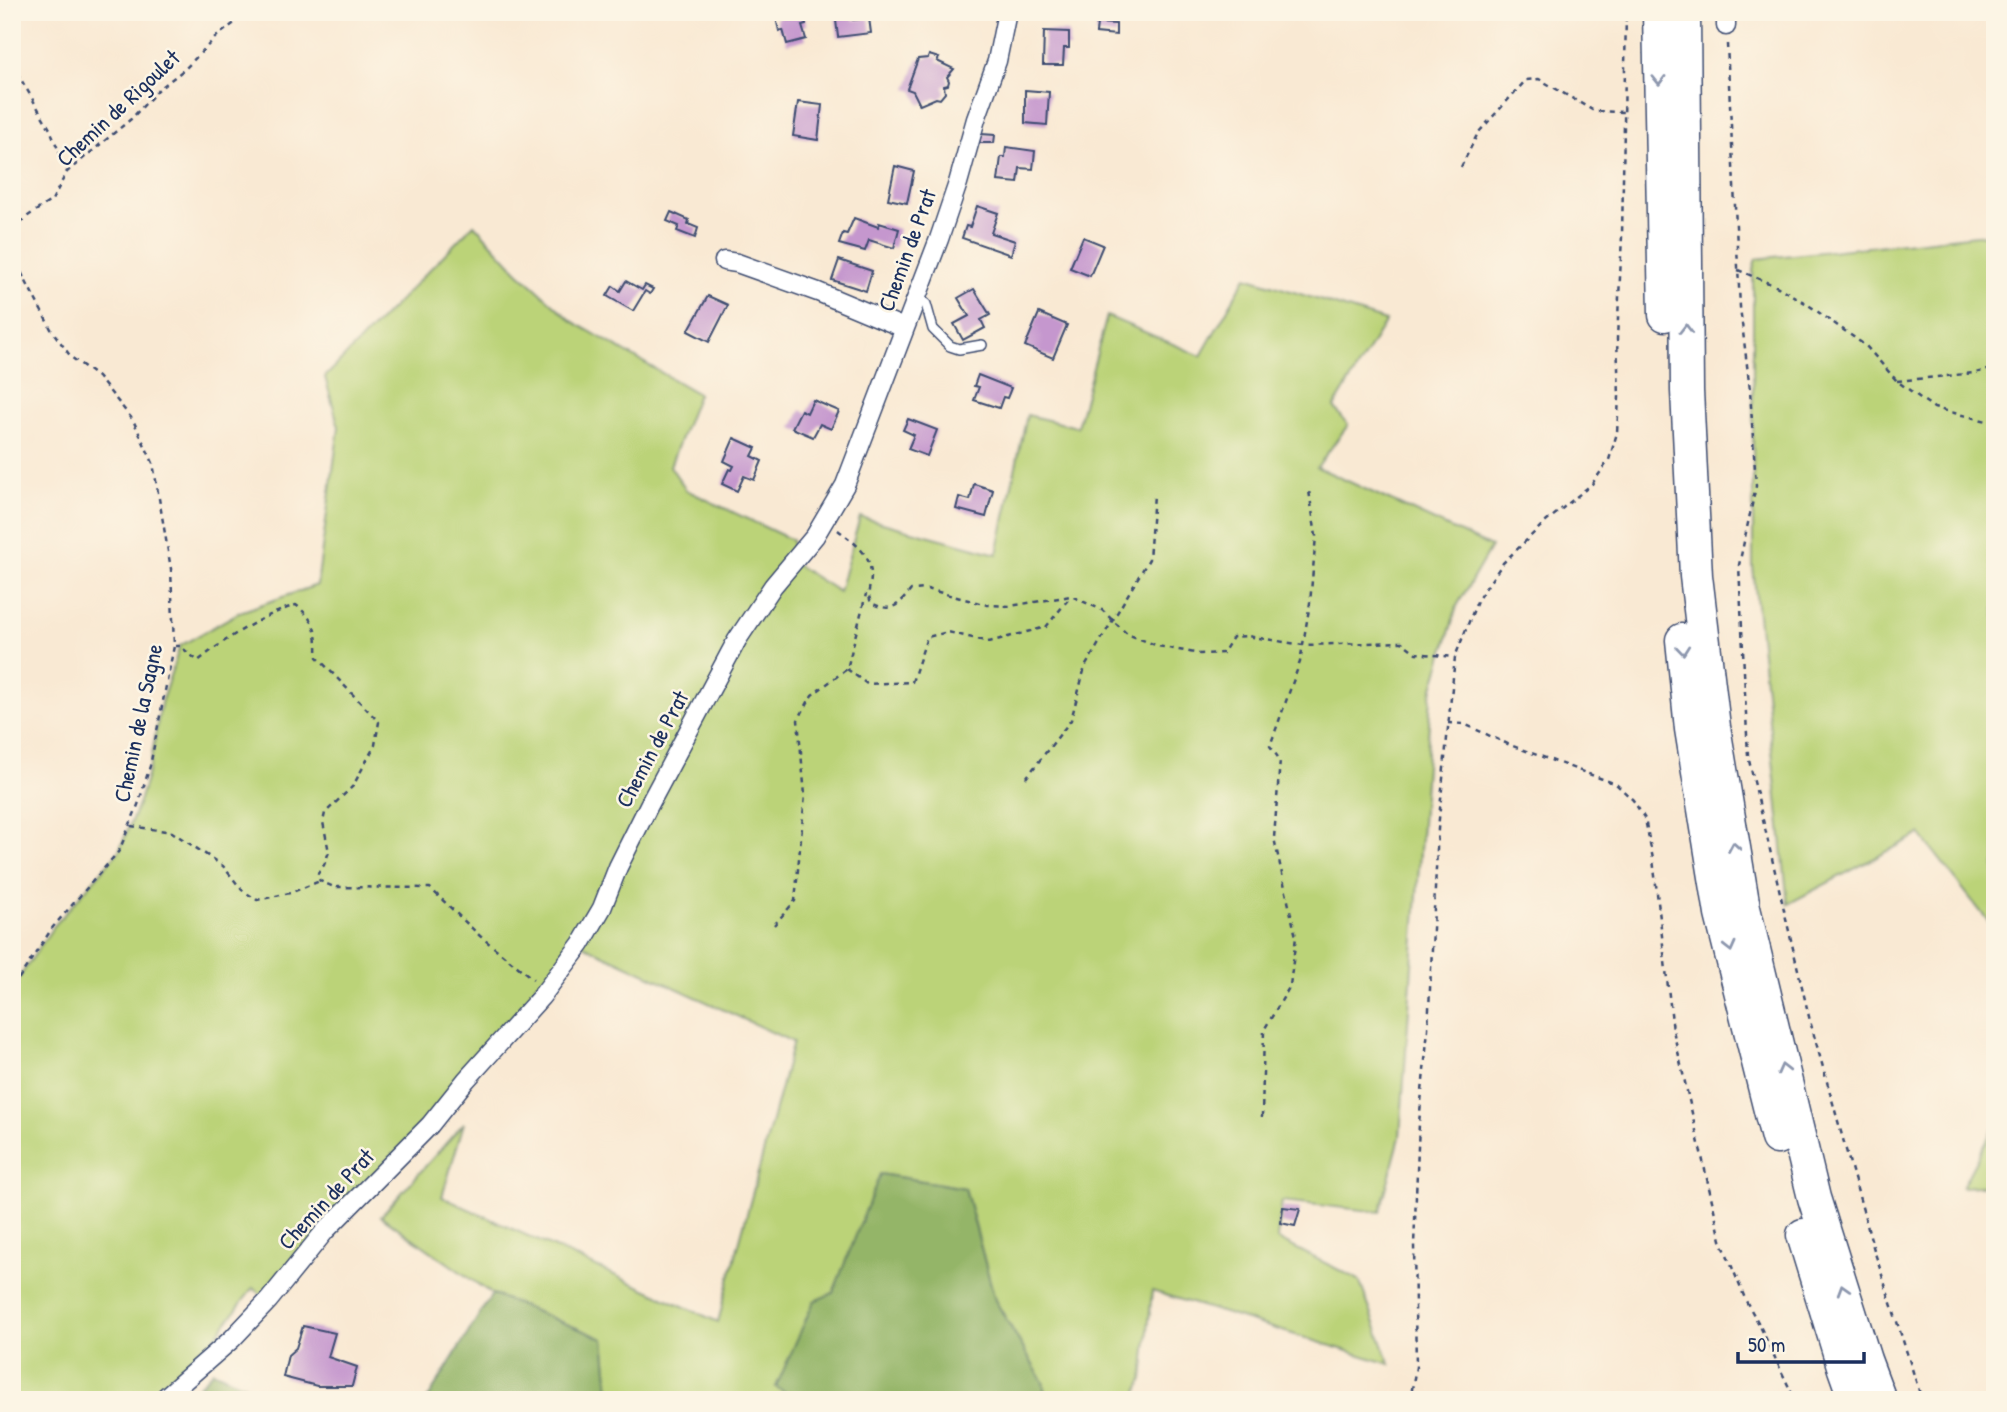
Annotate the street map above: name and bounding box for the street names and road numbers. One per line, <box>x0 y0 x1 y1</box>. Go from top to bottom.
street label: Chemin de Rigoulet <box>49 41 187 173</box>
street label: Chemin de Prat <box>870 183 943 315</box>
street label: Chemin de la Sagne <box>106 641 169 805</box>
street label: Chemin de Prat <box>608 684 696 813</box>
street label: Chemin de Prat <box>271 1140 381 1256</box>

